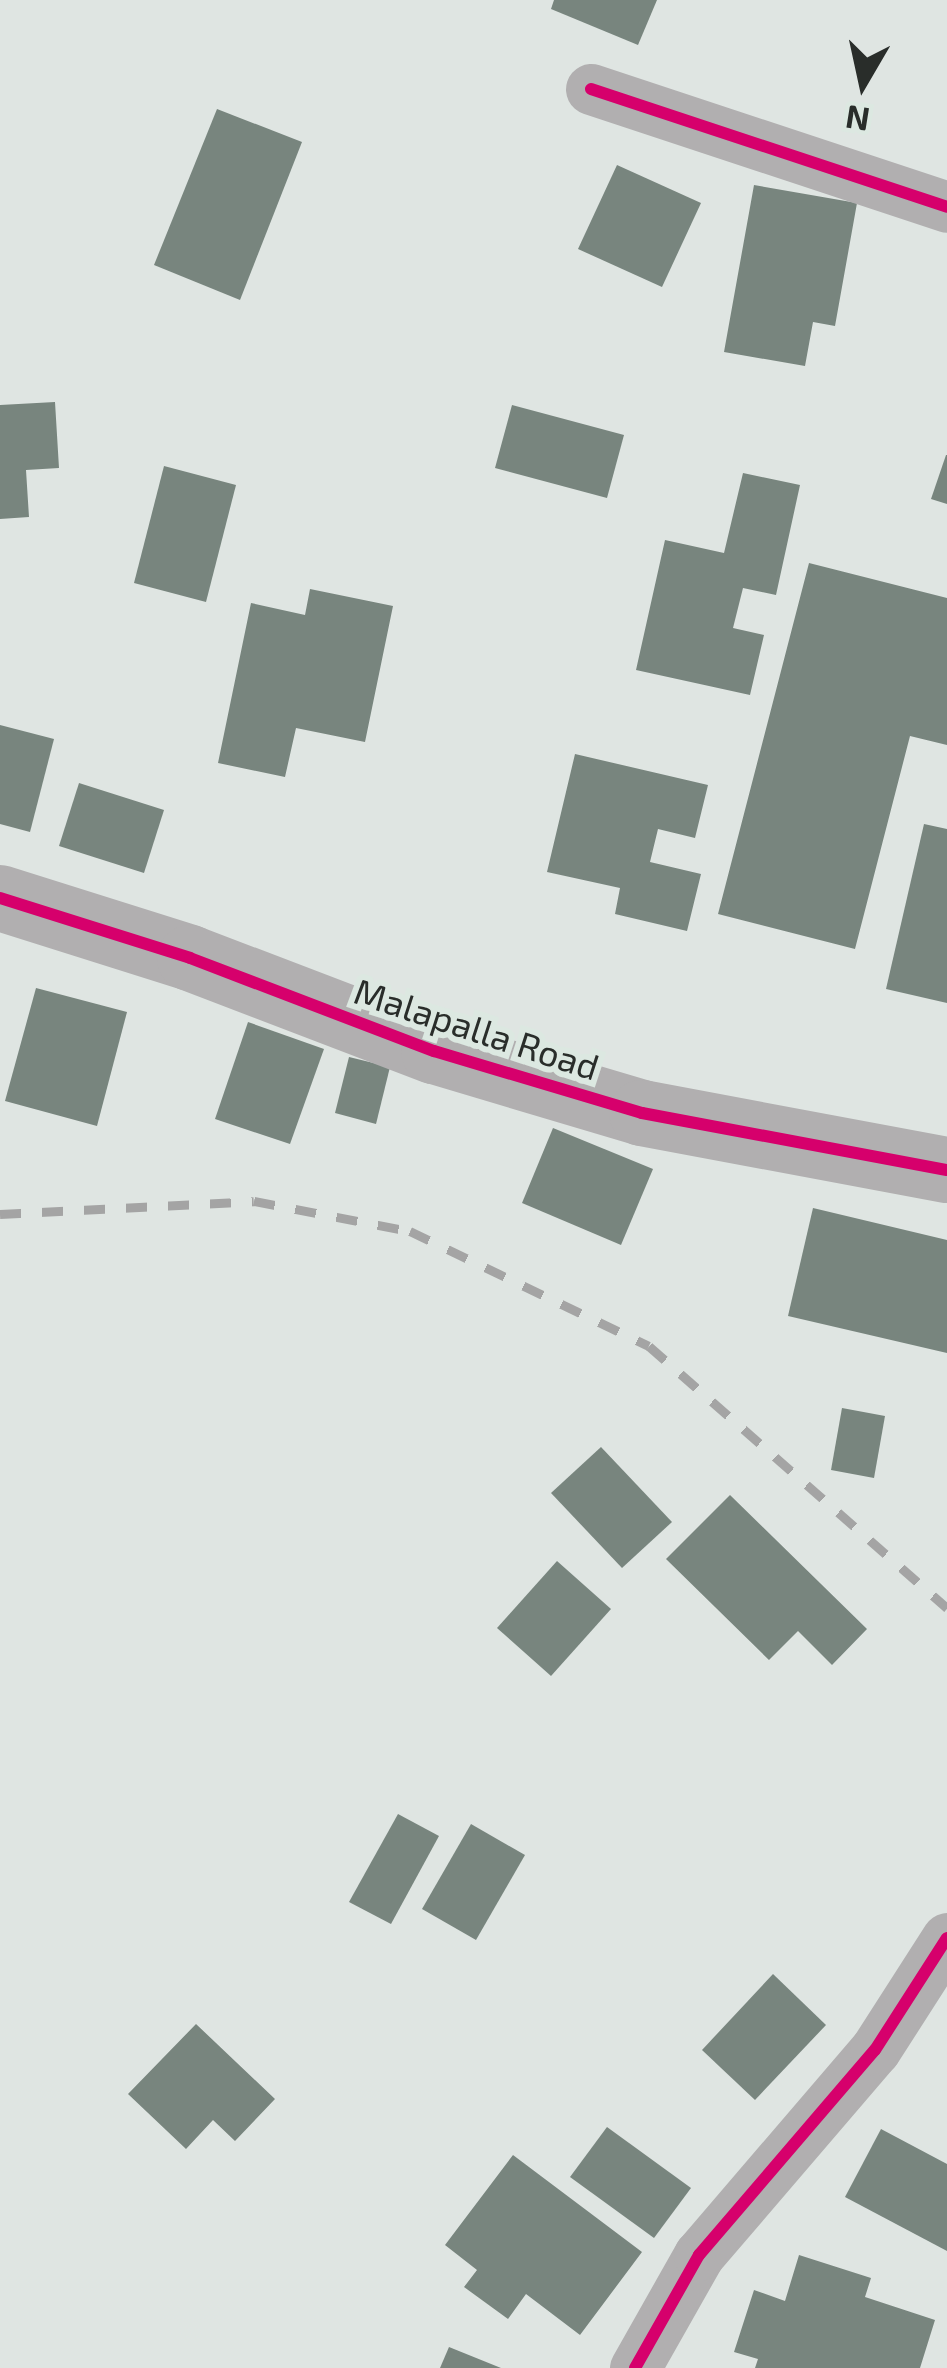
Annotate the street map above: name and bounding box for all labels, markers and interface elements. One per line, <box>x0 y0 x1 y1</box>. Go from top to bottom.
north arrow <box>803 24 923 144</box>
text: N <box>842 98 872 141</box>
street label: Malapalla Road <box>349 968 605 1088</box>

